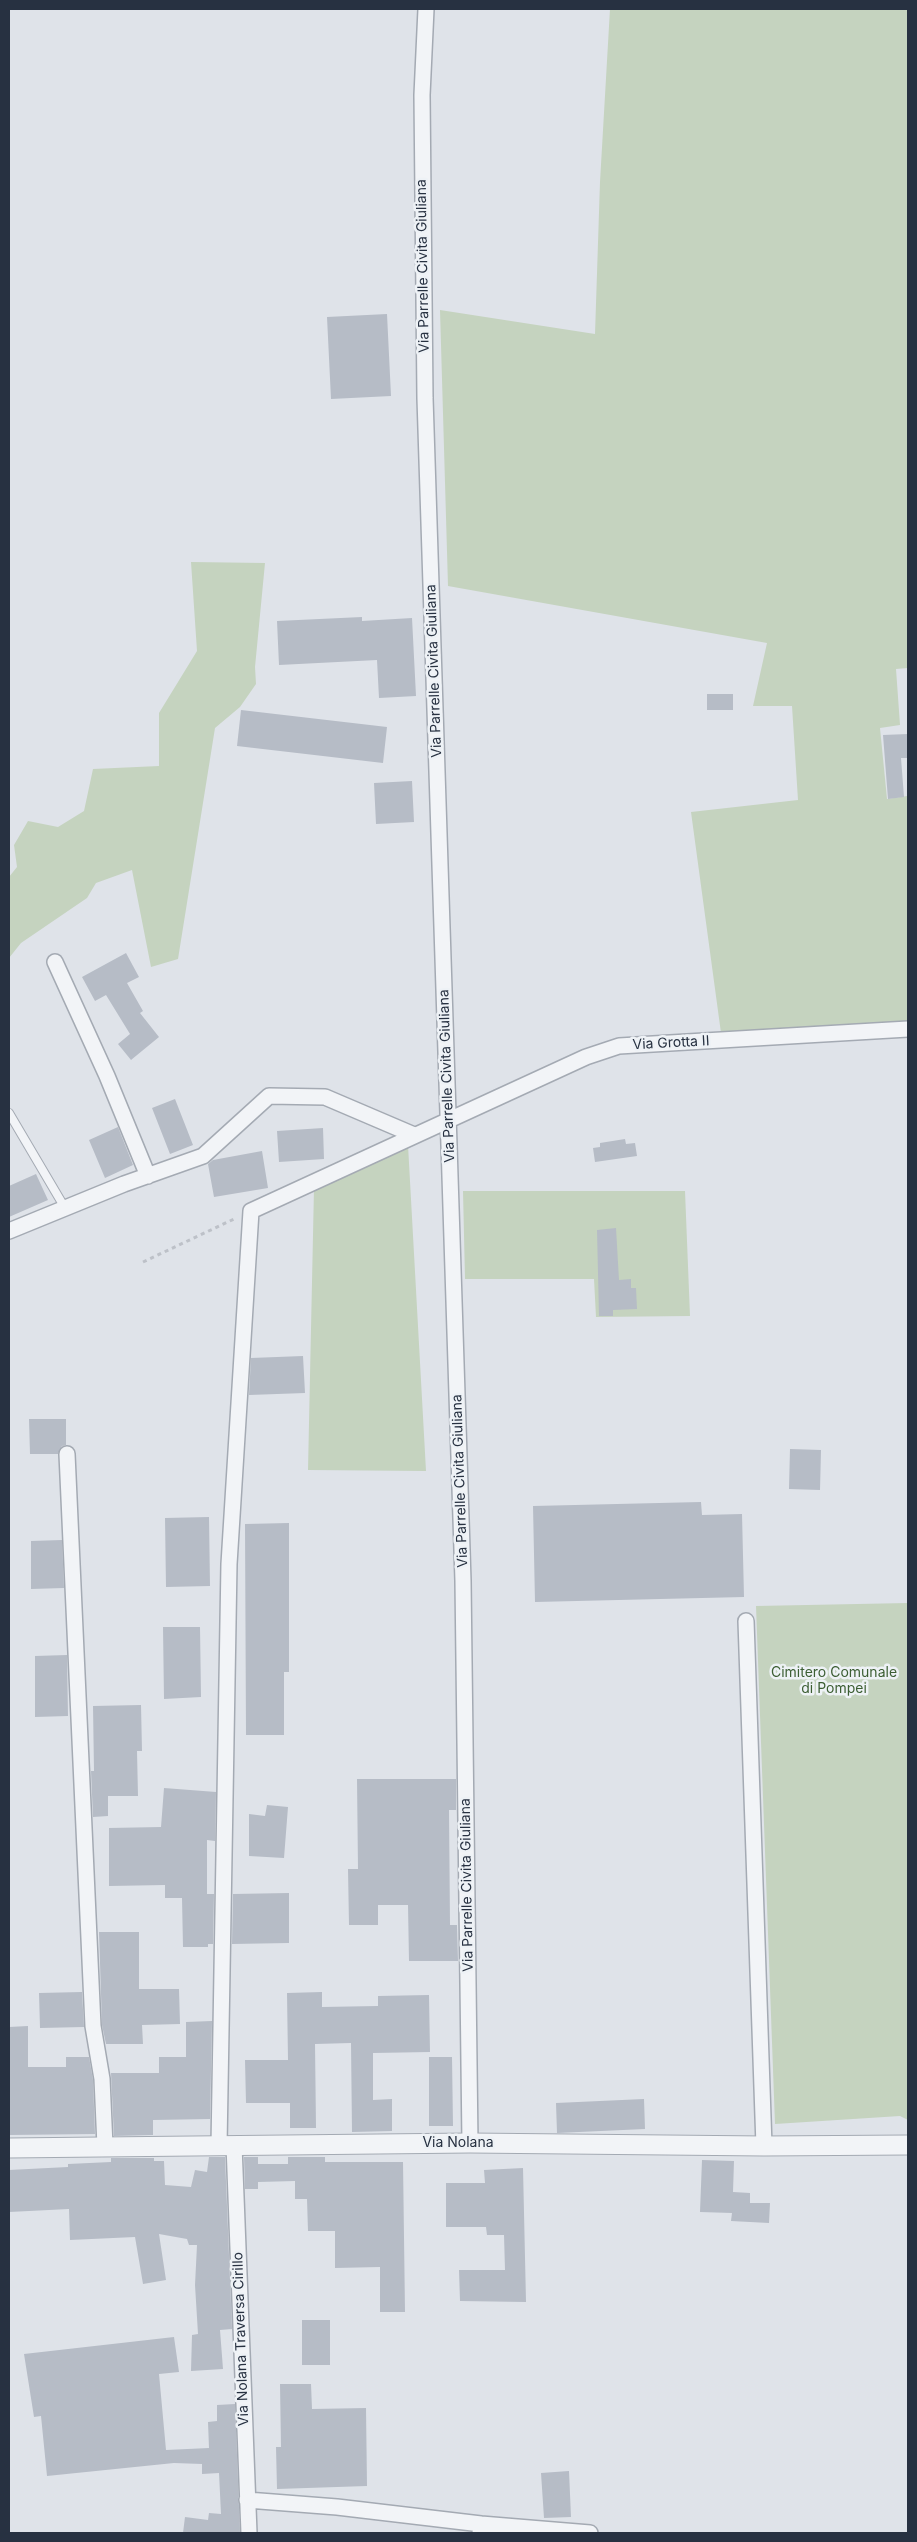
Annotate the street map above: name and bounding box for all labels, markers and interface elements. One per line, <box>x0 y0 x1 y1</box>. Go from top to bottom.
street label: Via Parrelle Civita Giuliana <box>413 179 433 353</box>
street label: Via Parrelle Civita Giuliana <box>423 584 445 758</box>
street label: Via Parrelle Civita Giuliana <box>436 989 458 1163</box>
street label: Via Grotta II <box>632 1033 710 1053</box>
street label: Via Parrelle Civita Giuliana <box>449 1394 471 1568</box>
park label: Cimitero Comunale di Pompei <box>771 1665 897 1698</box>
street label: Via Parrelle Civita Giuliana <box>457 1798 477 1972</box>
street label: Via Nolana <box>422 2135 494 2151</box>
street label: Via Nolana Traversa Cirillo <box>230 2252 252 2426</box>

